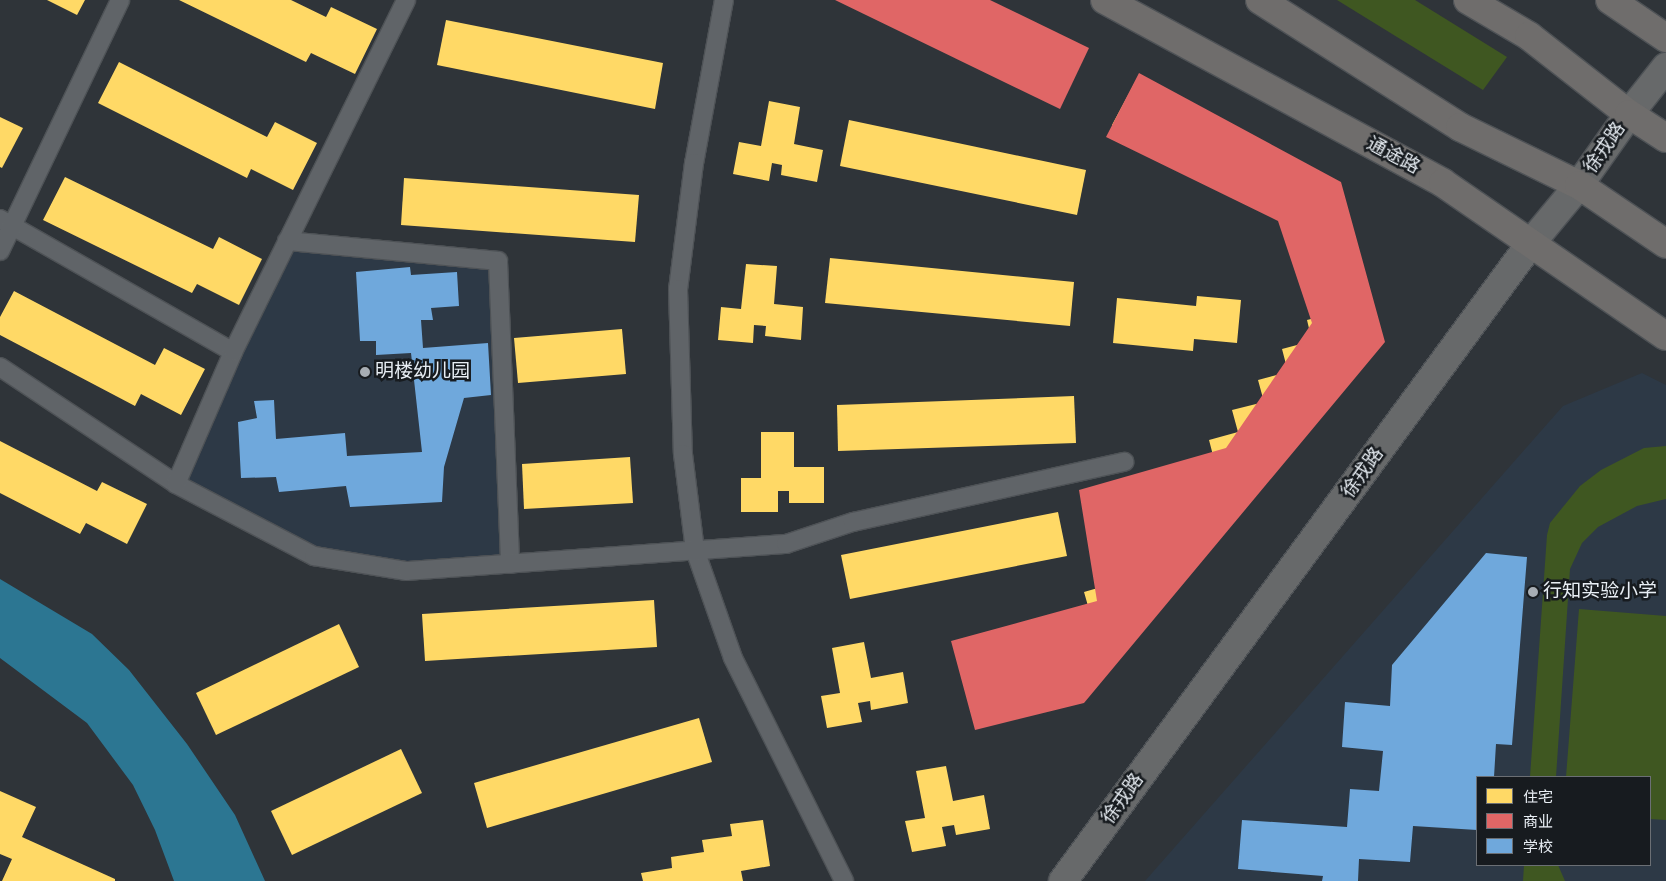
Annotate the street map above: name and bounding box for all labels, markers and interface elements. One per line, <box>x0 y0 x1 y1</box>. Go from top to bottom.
street label: 徐戎路 <box>1579 118 1631 178</box>
street label: 通途路 <box>1362 133 1424 179</box>
place label: 明楼幼儿园 <box>375 361 470 383</box>
marker: 明楼幼儿园 <box>359 366 371 378</box>
street label: 徐戎路 <box>1337 443 1389 503</box>
place label: 行知实验小学 <box>1543 581 1657 603</box>
marker: 行知实验小学 <box>1527 586 1539 598</box>
street label: 徐戎路 <box>1097 769 1149 829</box>
legend <box>1476 776 1651 866</box>
text: 住宅 <box>1523 788 1553 806</box>
text: 商业 <box>1523 813 1553 831</box>
text: 学校 <box>1523 838 1553 856</box>

